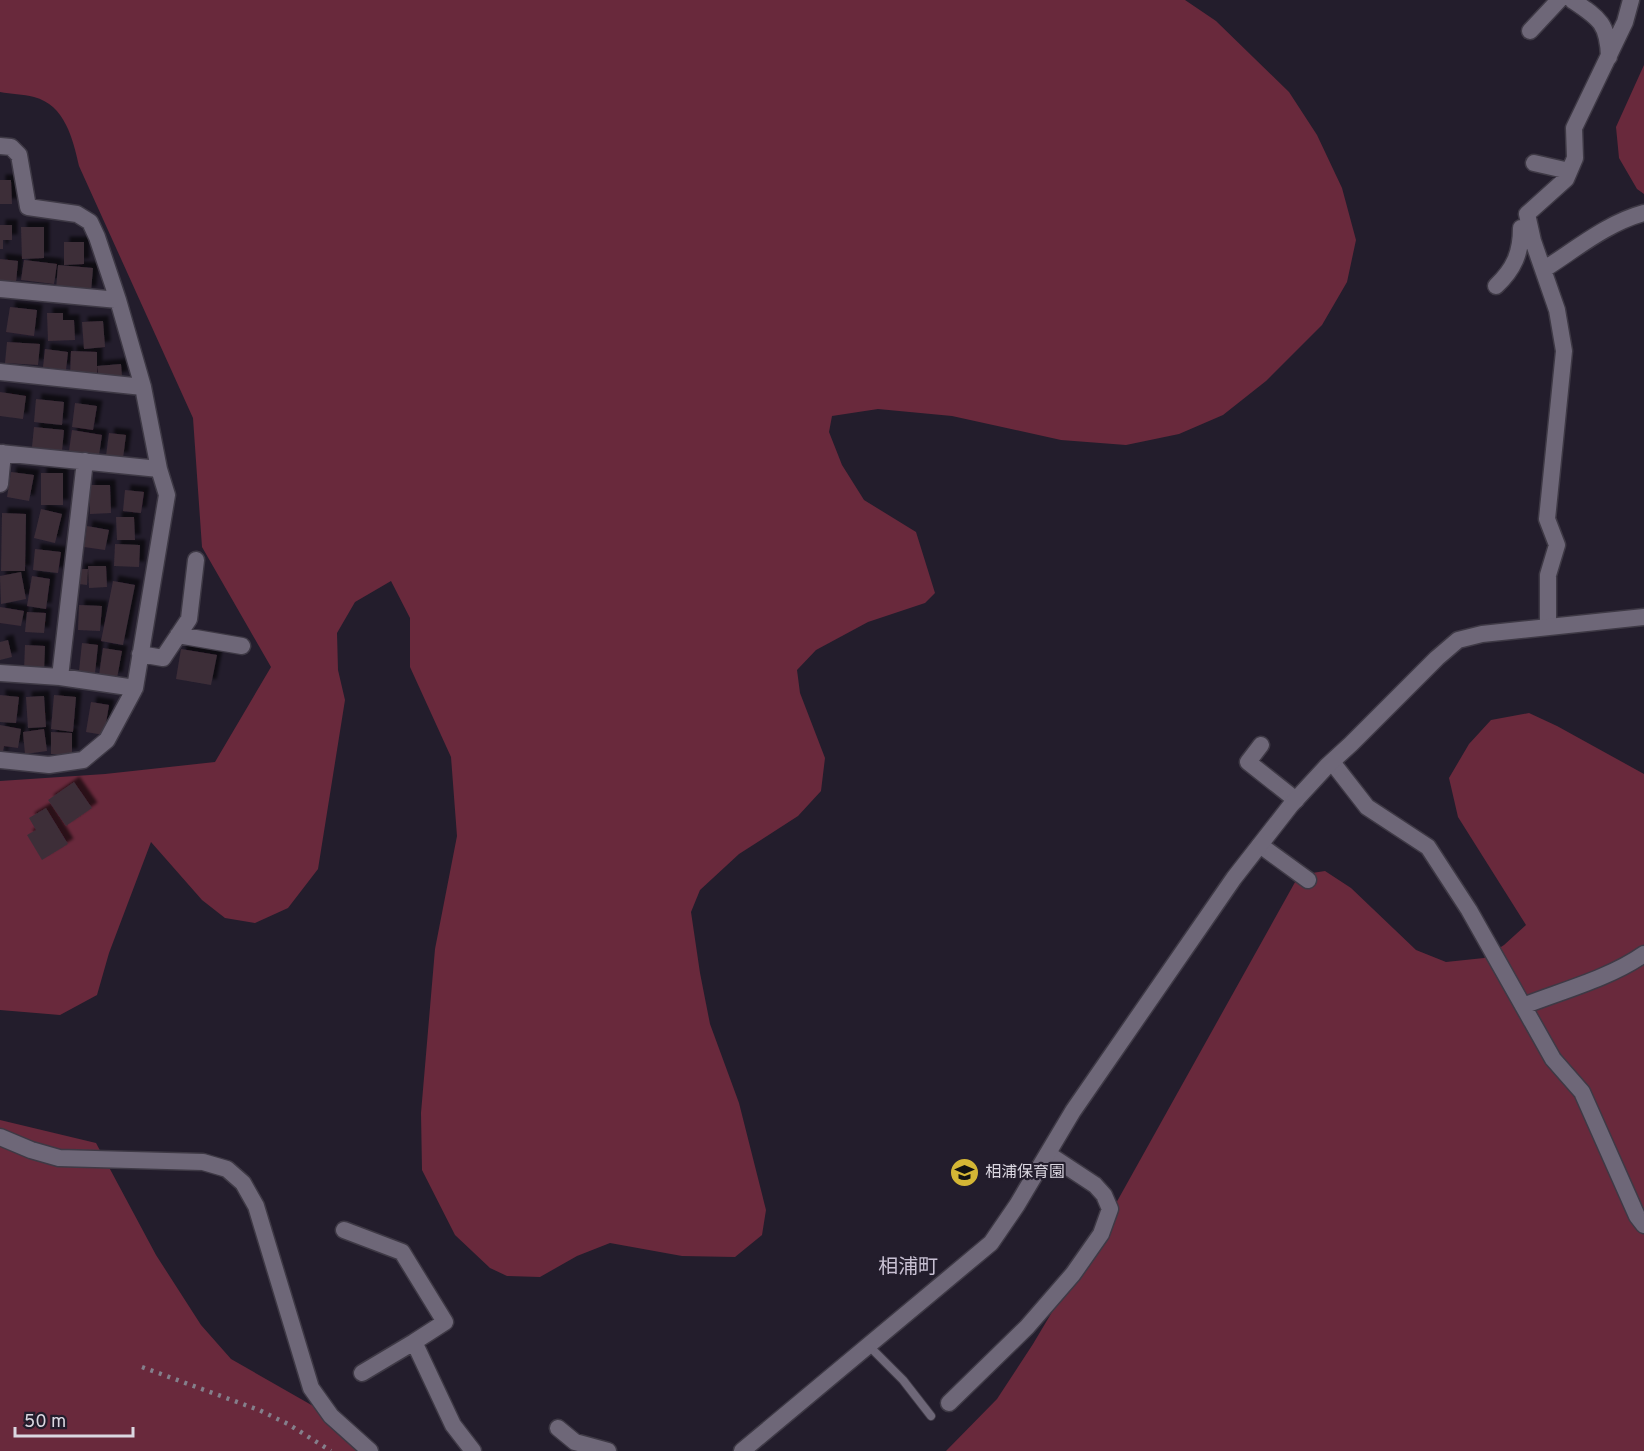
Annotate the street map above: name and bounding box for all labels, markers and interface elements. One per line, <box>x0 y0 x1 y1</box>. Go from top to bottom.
school or university icon: 相浦保育園 <box>948 1157 980 1189</box>
place label: 相浦保育園 <box>985 1163 1065 1183</box>
district label: 相浦町 <box>878 1255 938 1281</box>
scale bar <box>15 1400 134 1438</box>
text: 50 m <box>24 1411 66 1434</box>

